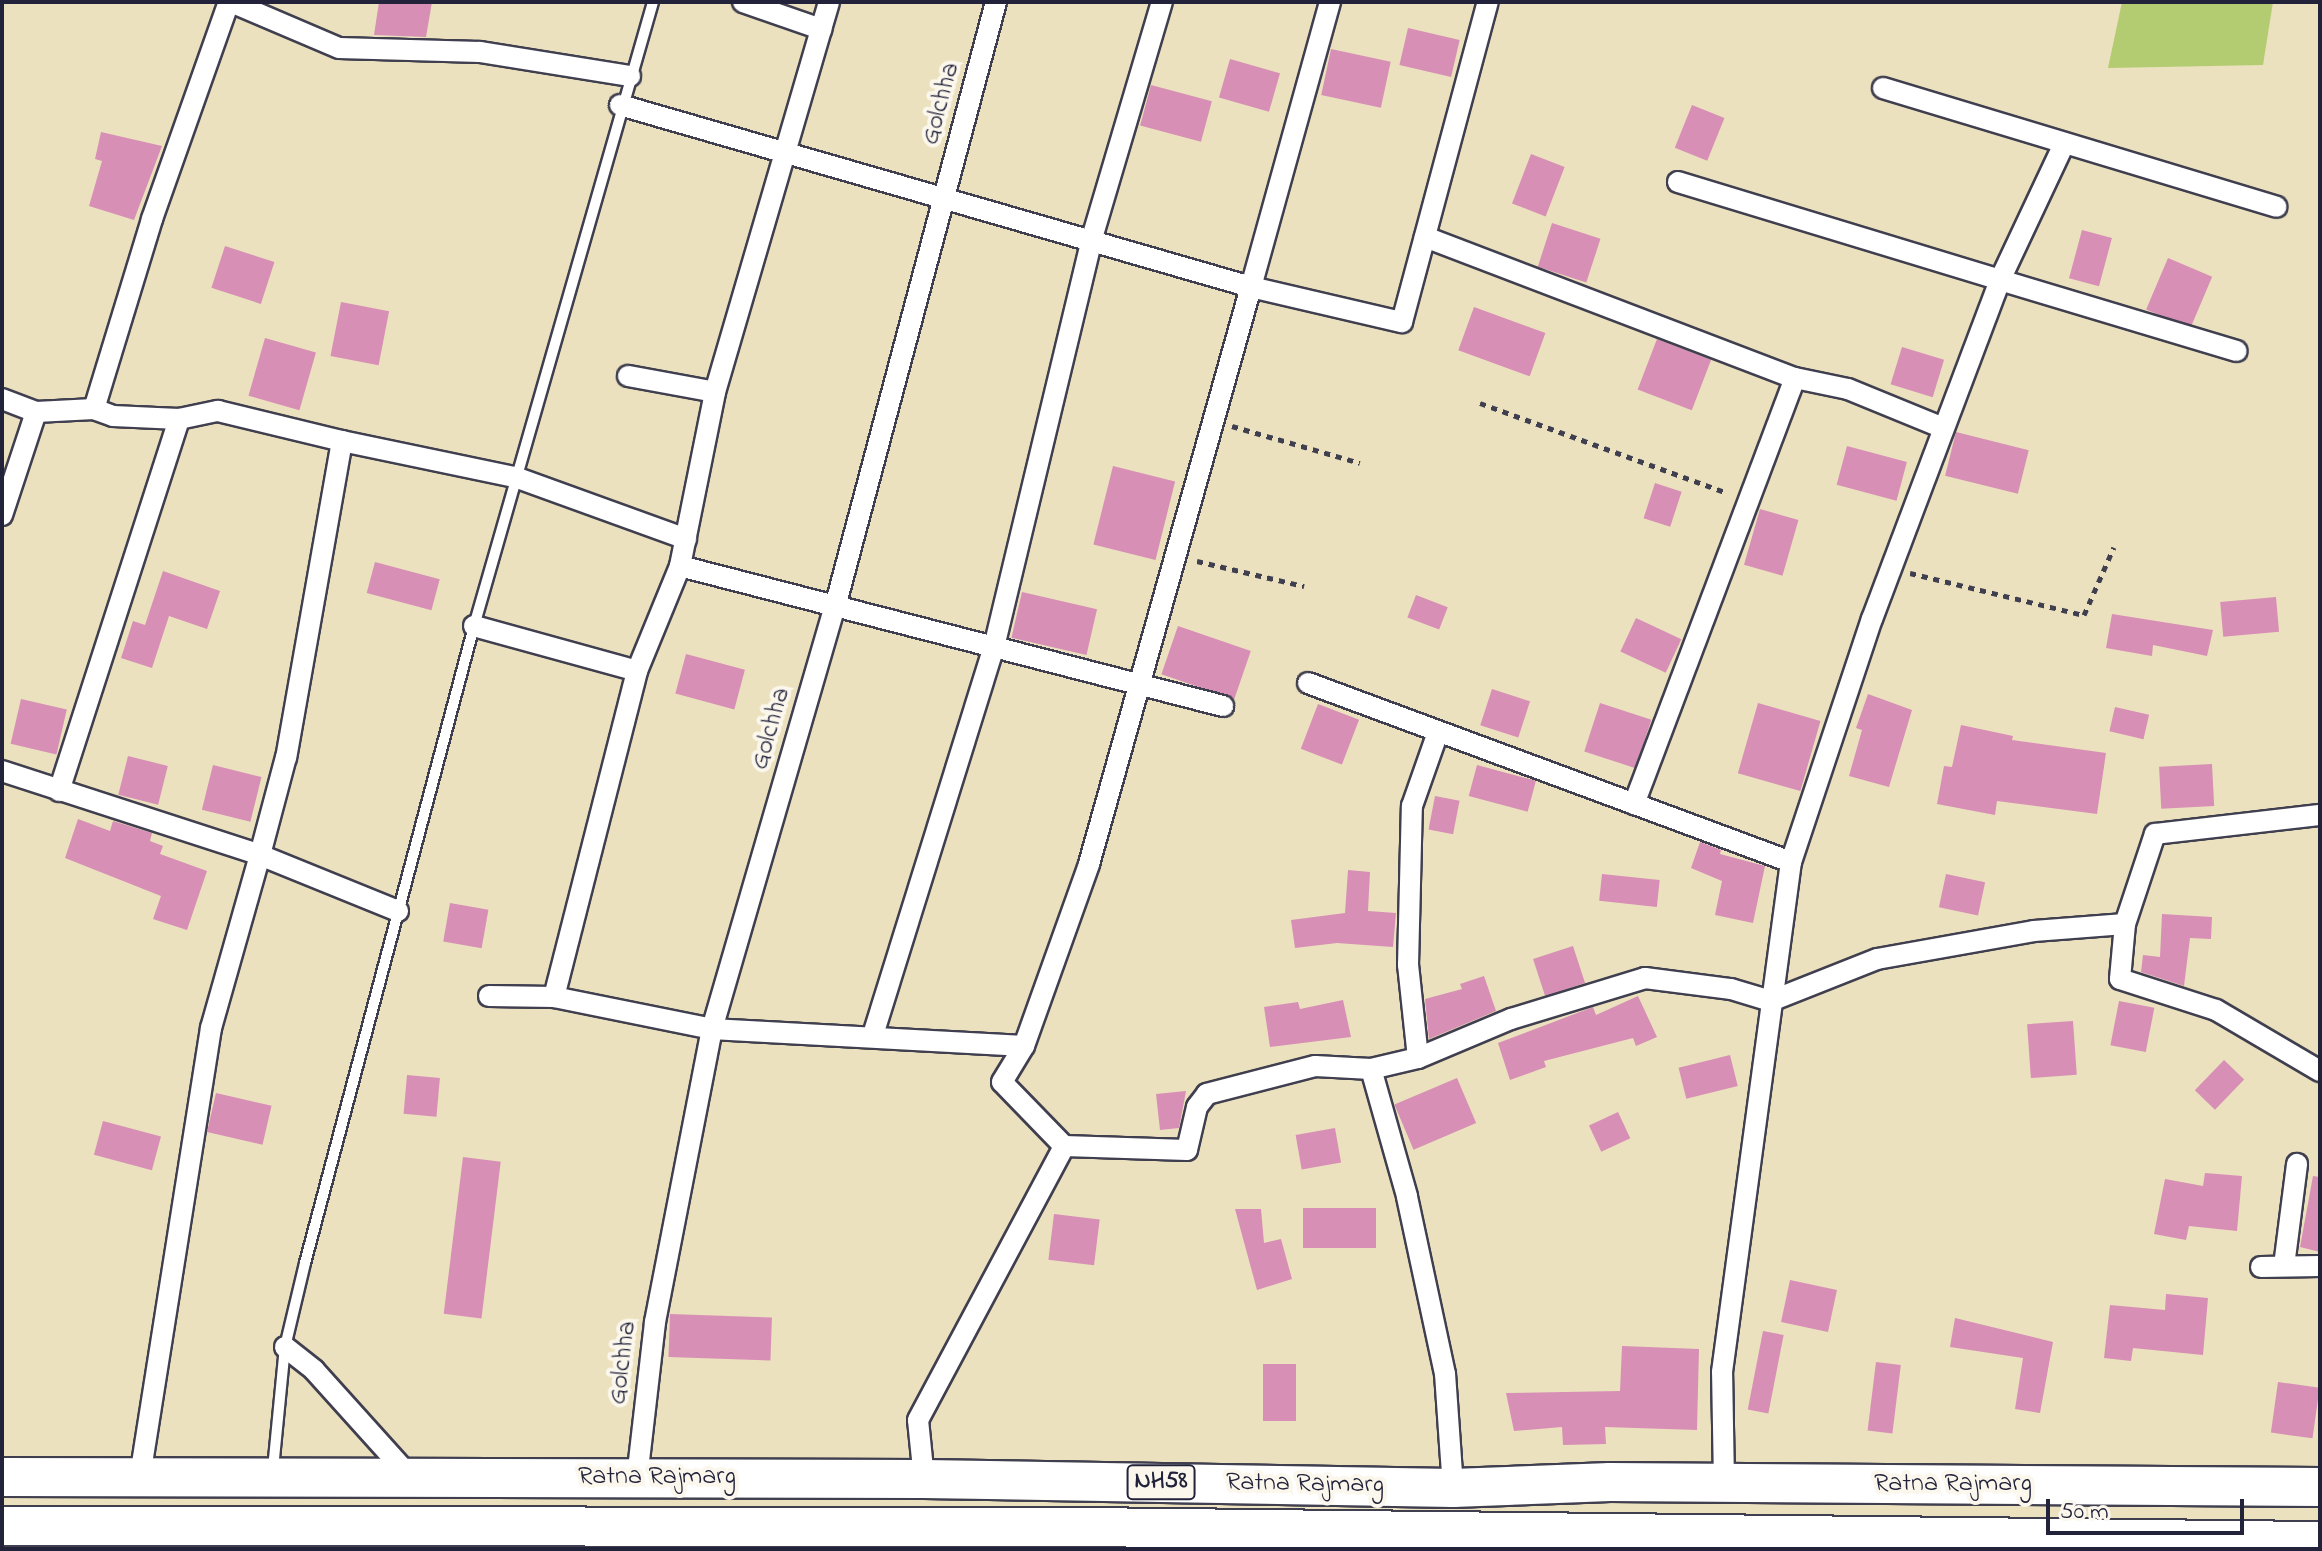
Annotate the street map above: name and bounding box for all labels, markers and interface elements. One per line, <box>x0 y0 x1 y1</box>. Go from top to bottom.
street label: Golchha <box>916 60 968 148</box>
street label: Golchha <box>745 684 799 774</box>
street label: Golchha <box>603 1320 645 1406</box>
street label: Ratna Rajmarg <box>578 1462 736 1494</box>
road number: NH58 <box>1125 1462 1197 1502</box>
street label: Ratna Rajmarg <box>1226 1468 1384 1502</box>
street label: Ratna Rajmarg <box>1874 1469 2032 1501</box>
scale bar <box>2050 1483 2248 1533</box>
text: 50 m <box>2060 1495 2109 1530</box>

